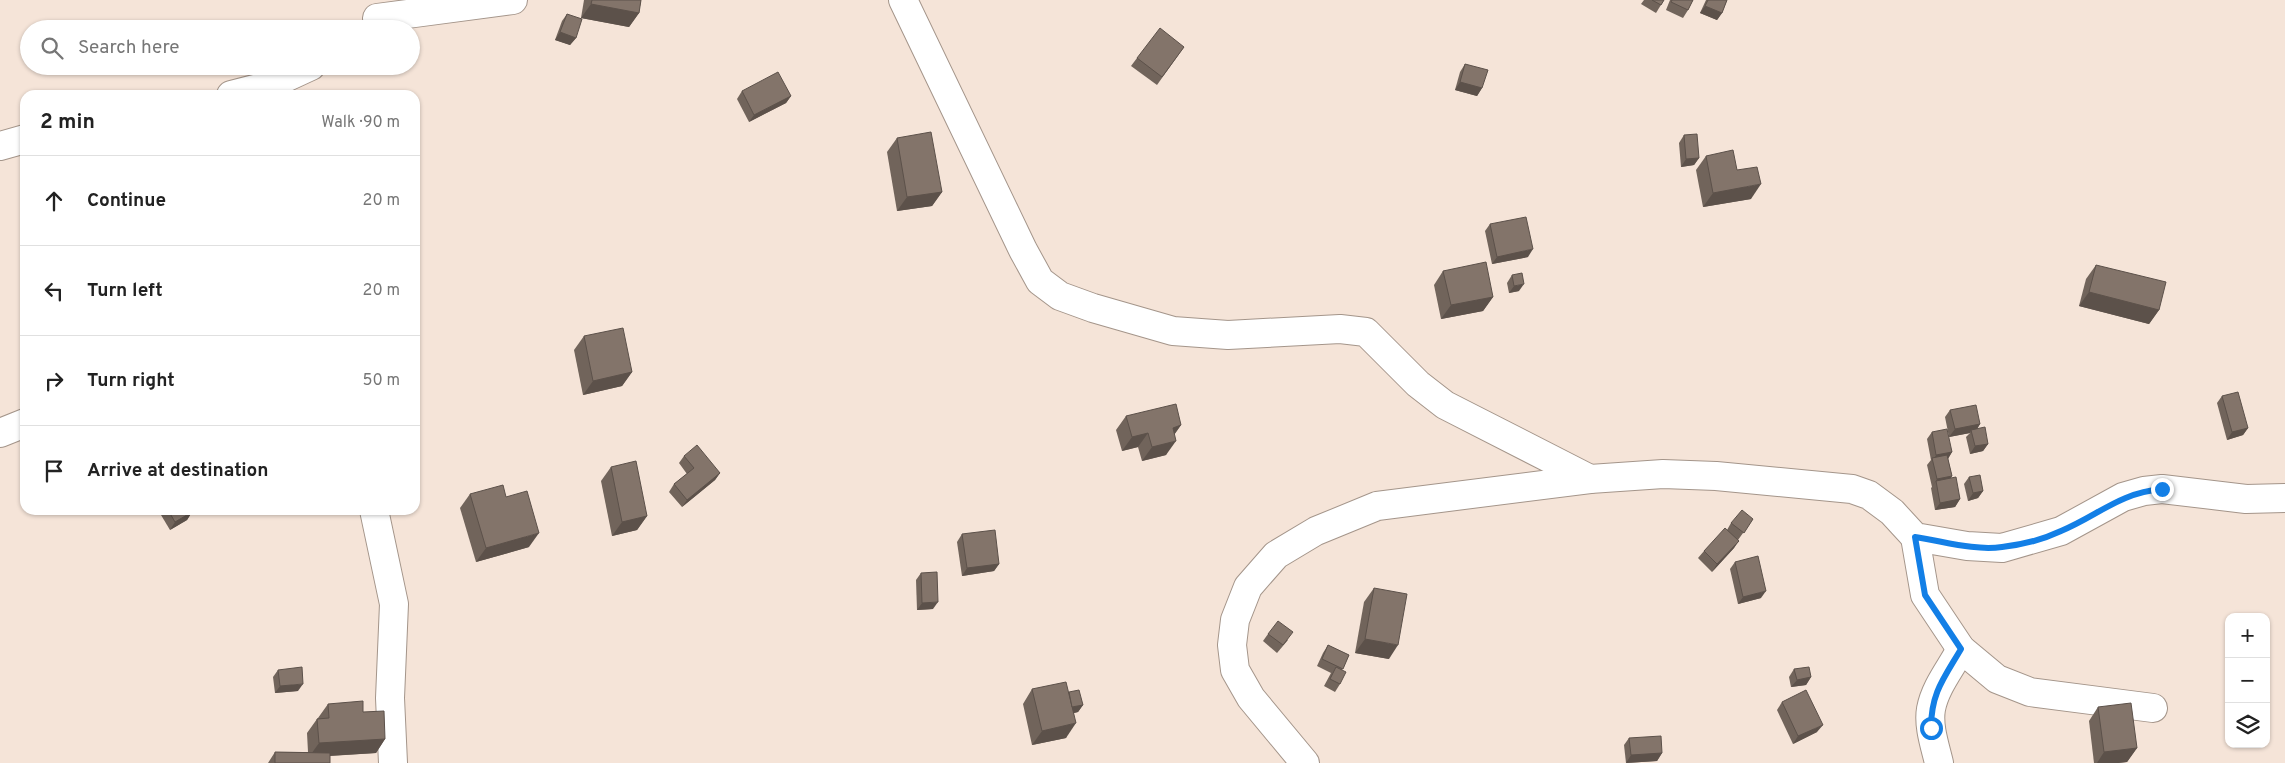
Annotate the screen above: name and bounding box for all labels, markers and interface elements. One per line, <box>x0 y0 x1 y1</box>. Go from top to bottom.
search box <box>20 20 420 75</box>
icon: search <box>38 34 66 62</box>
text: Search here <box>78 36 180 60</box>
text: 2 min <box>40 109 95 136</box>
text: Walk · 90 m <box>321 113 400 133</box>
icon: ahead <box>40 187 68 215</box>
text: Continue <box>87 189 166 213</box>
text: 20 m <box>363 191 400 211</box>
icon: left <box>40 277 68 305</box>
text: Turn left <box>87 279 163 303</box>
text: 20 m <box>363 281 400 301</box>
icon: right <box>40 367 68 395</box>
text: Turn right <box>87 369 175 393</box>
text: 50 m <box>363 371 400 391</box>
icon: arrive <box>40 457 68 485</box>
text: Arrive at destination <box>87 459 268 483</box>
route end <box>2151 478 2174 501</box>
map controls <box>2225 613 2270 748</box>
button: + <box>2225 613 2270 658</box>
button: − <box>2225 658 2270 703</box>
button: layers <box>2225 703 2270 748</box>
route start <box>1920 717 1943 740</box>

